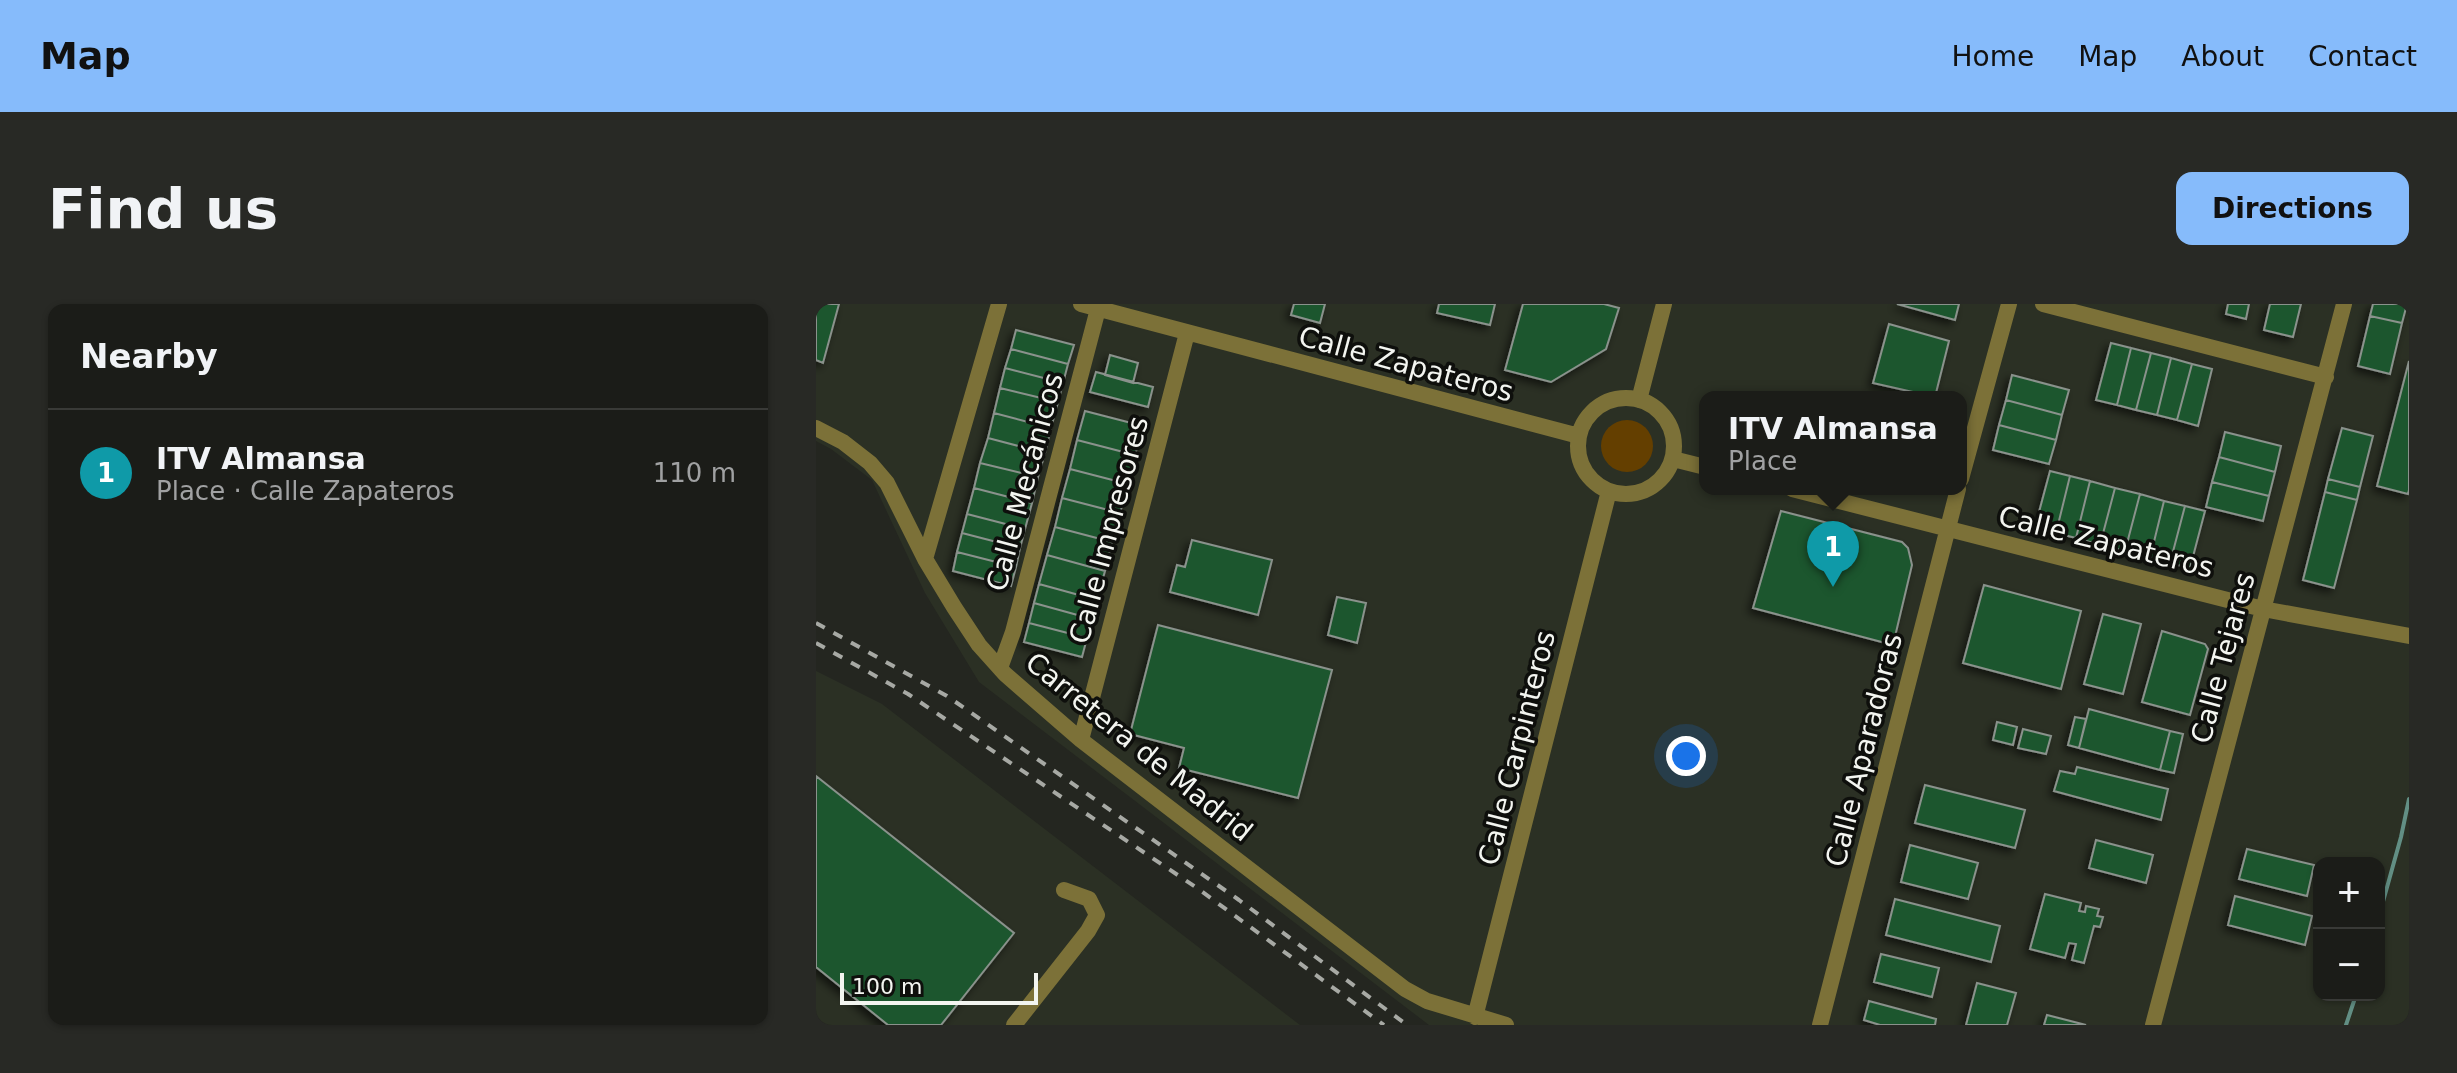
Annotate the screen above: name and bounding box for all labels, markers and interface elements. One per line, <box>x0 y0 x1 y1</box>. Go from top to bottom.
text: Map <box>40 34 131 78</box>
text: Home <box>1951 40 2034 73</box>
text: Map <box>2078 40 2137 73</box>
text: About <box>2181 40 2264 73</box>
text: Contact <box>2308 40 2417 73</box>
button: Directions <box>2176 172 2409 245</box>
text: Find us <box>48 176 278 241</box>
street label: Calle Zapateros <box>1295 320 1517 408</box>
text: Nearby <box>80 336 218 376</box>
street label: Calle Mecánicos <box>980 369 1070 595</box>
popup <box>1699 391 1967 495</box>
text: ITV Almansa <box>1728 411 1938 446</box>
street label: Calle Impresores <box>1063 413 1155 647</box>
text: ITV Almansa <box>156 441 366 476</box>
text: Place <box>1728 446 1797 476</box>
text: 1 <box>97 458 115 488</box>
text: 110 m <box>653 458 736 488</box>
text: Place · Calle Zapateros <box>156 476 455 506</box>
street label: Calle Zapateros <box>1995 499 2217 585</box>
pin: 1 <box>1807 521 1859 587</box>
street label: Calle Tejares <box>2184 569 2262 747</box>
street label: Calle Carpinteros <box>1472 627 1562 869</box>
street label: Calle Aparadoras <box>1819 630 1909 870</box>
street label: Carretera de Madrid <box>1019 646 1259 848</box>
your location <box>1666 736 1706 776</box>
map controls <box>2313 857 2385 1001</box>
button: + <box>2313 857 2385 929</box>
button: − <box>2313 929 2385 1001</box>
scale bar <box>840 969 1038 1005</box>
text: 100 m <box>852 974 922 999</box>

